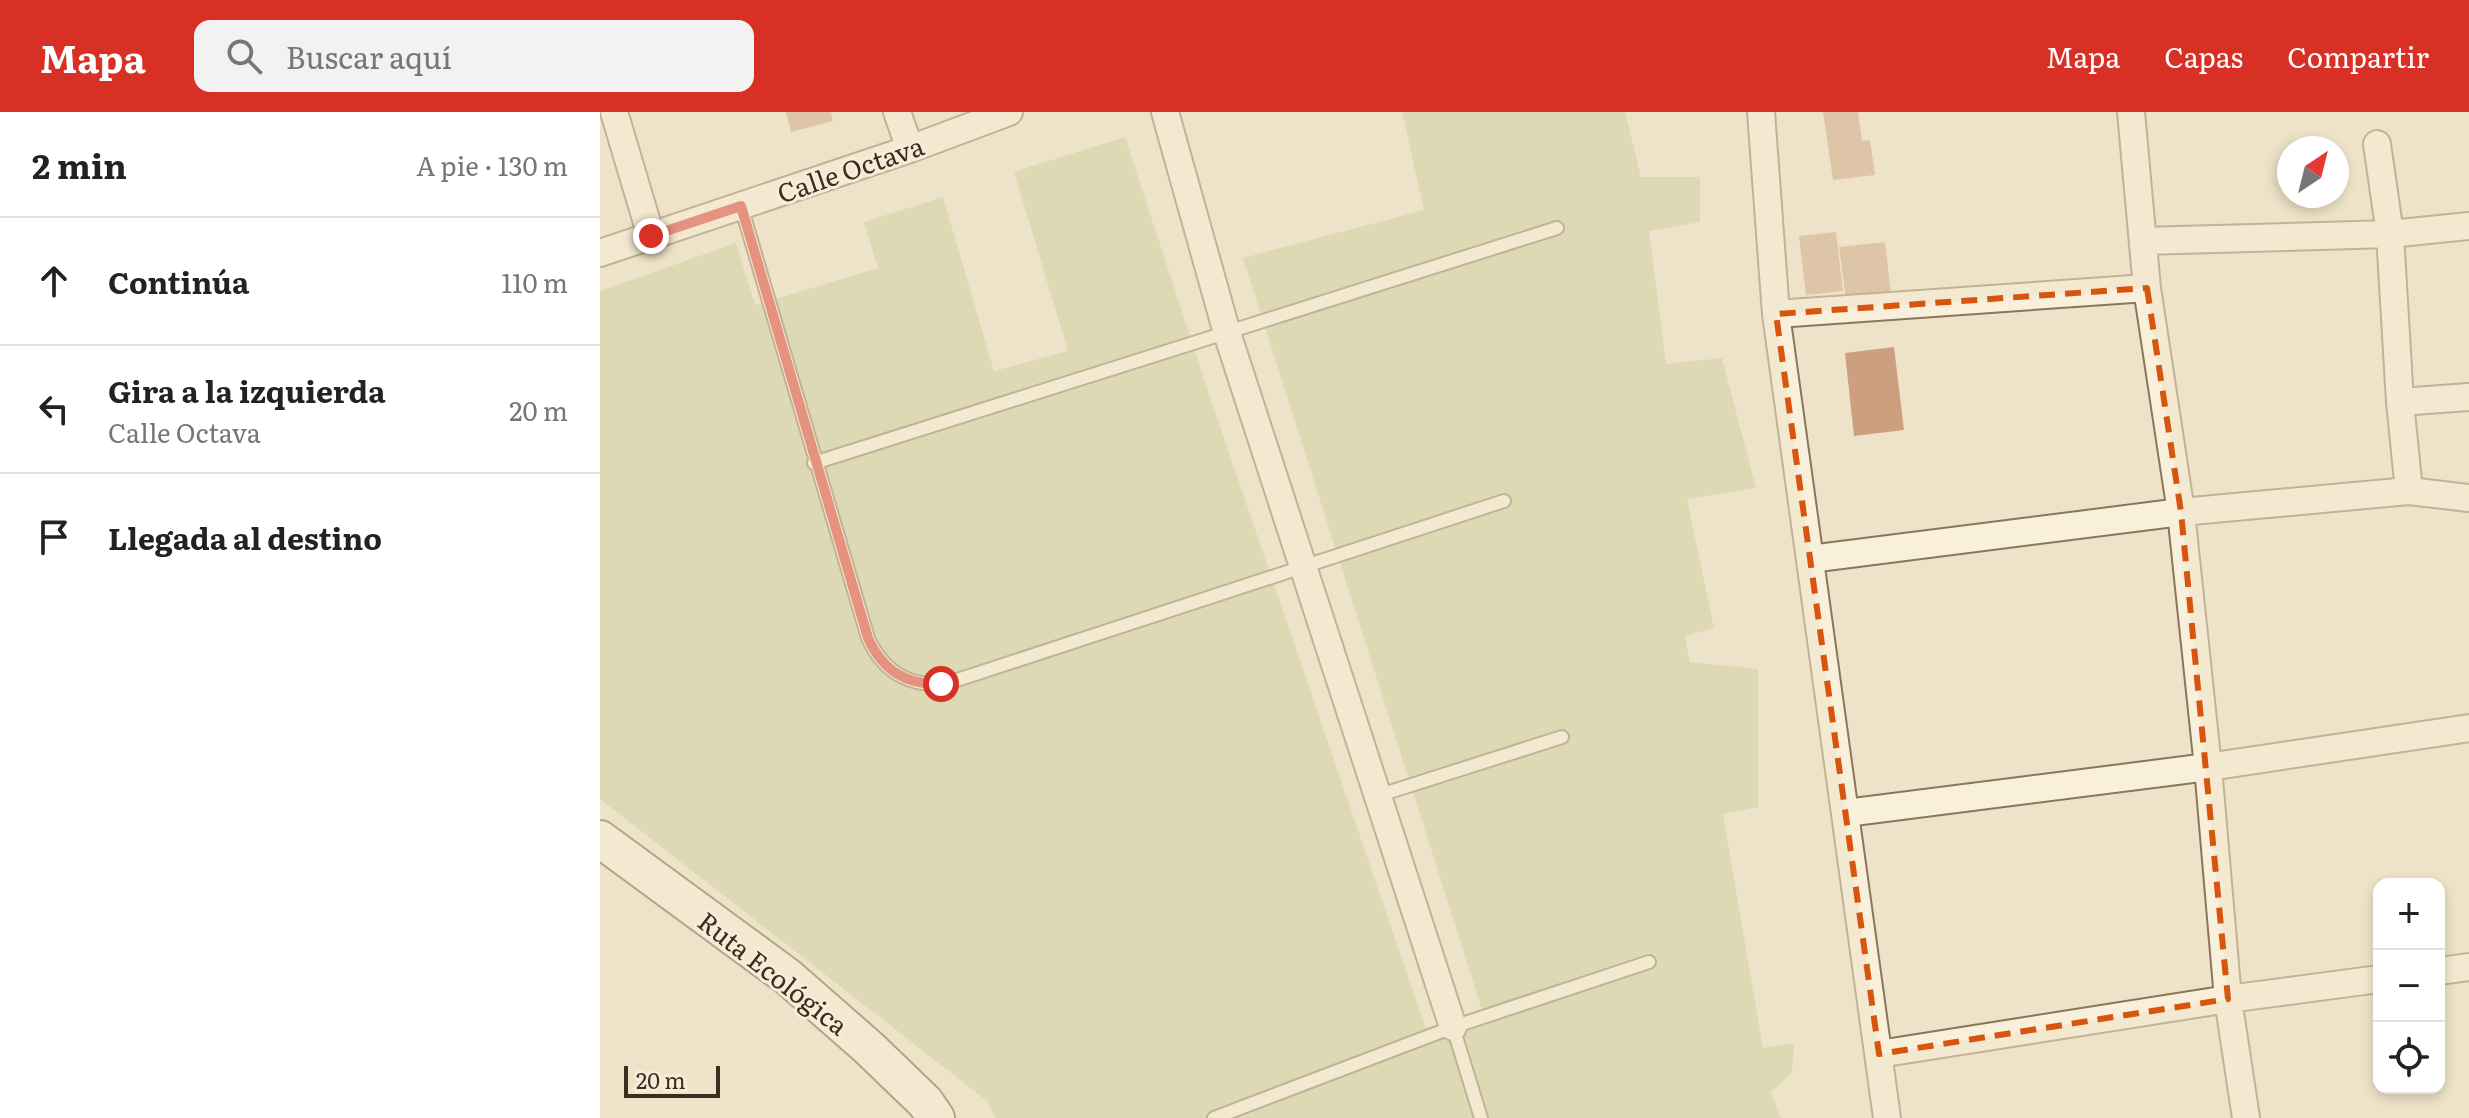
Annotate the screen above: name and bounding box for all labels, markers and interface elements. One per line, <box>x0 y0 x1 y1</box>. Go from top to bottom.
search box <box>194 20 754 92</box>
text: Mapa <box>40 28 146 85</box>
icon: search <box>222 34 266 78</box>
text: Buscar aquí <box>286 34 452 78</box>
text: Mapa <box>2046 35 2120 77</box>
text: Capas <box>2164 35 2243 77</box>
text: Compartir <box>2287 35 2429 77</box>
street label: Calle Octava <box>771 125 929 211</box>
north arrow <box>2277 136 2349 208</box>
text: 2 min <box>32 139 127 189</box>
text: A pie · 130 m <box>416 145 568 184</box>
route end <box>633 218 669 254</box>
icon: ahead <box>32 259 76 303</box>
text: Continúa <box>108 259 249 303</box>
text: 110 m <box>501 262 568 301</box>
text: Gira a la izquierda <box>108 368 386 412</box>
icon: left <box>32 387 76 431</box>
text: 20 m <box>509 390 568 429</box>
text: Calle Octava <box>108 412 261 451</box>
icon: arrive <box>32 515 76 559</box>
text: Llegada al destino <box>108 515 382 559</box>
route start <box>923 666 959 702</box>
map controls <box>2373 878 2445 1094</box>
button: + <box>2373 878 2445 950</box>
street label: Ruta Ecológica <box>691 901 857 1043</box>
button: − <box>2373 950 2445 1022</box>
button: locate <box>2373 1022 2445 1094</box>
scale bar <box>624 1062 720 1098</box>
text: 20 m <box>636 1063 686 1096</box>

